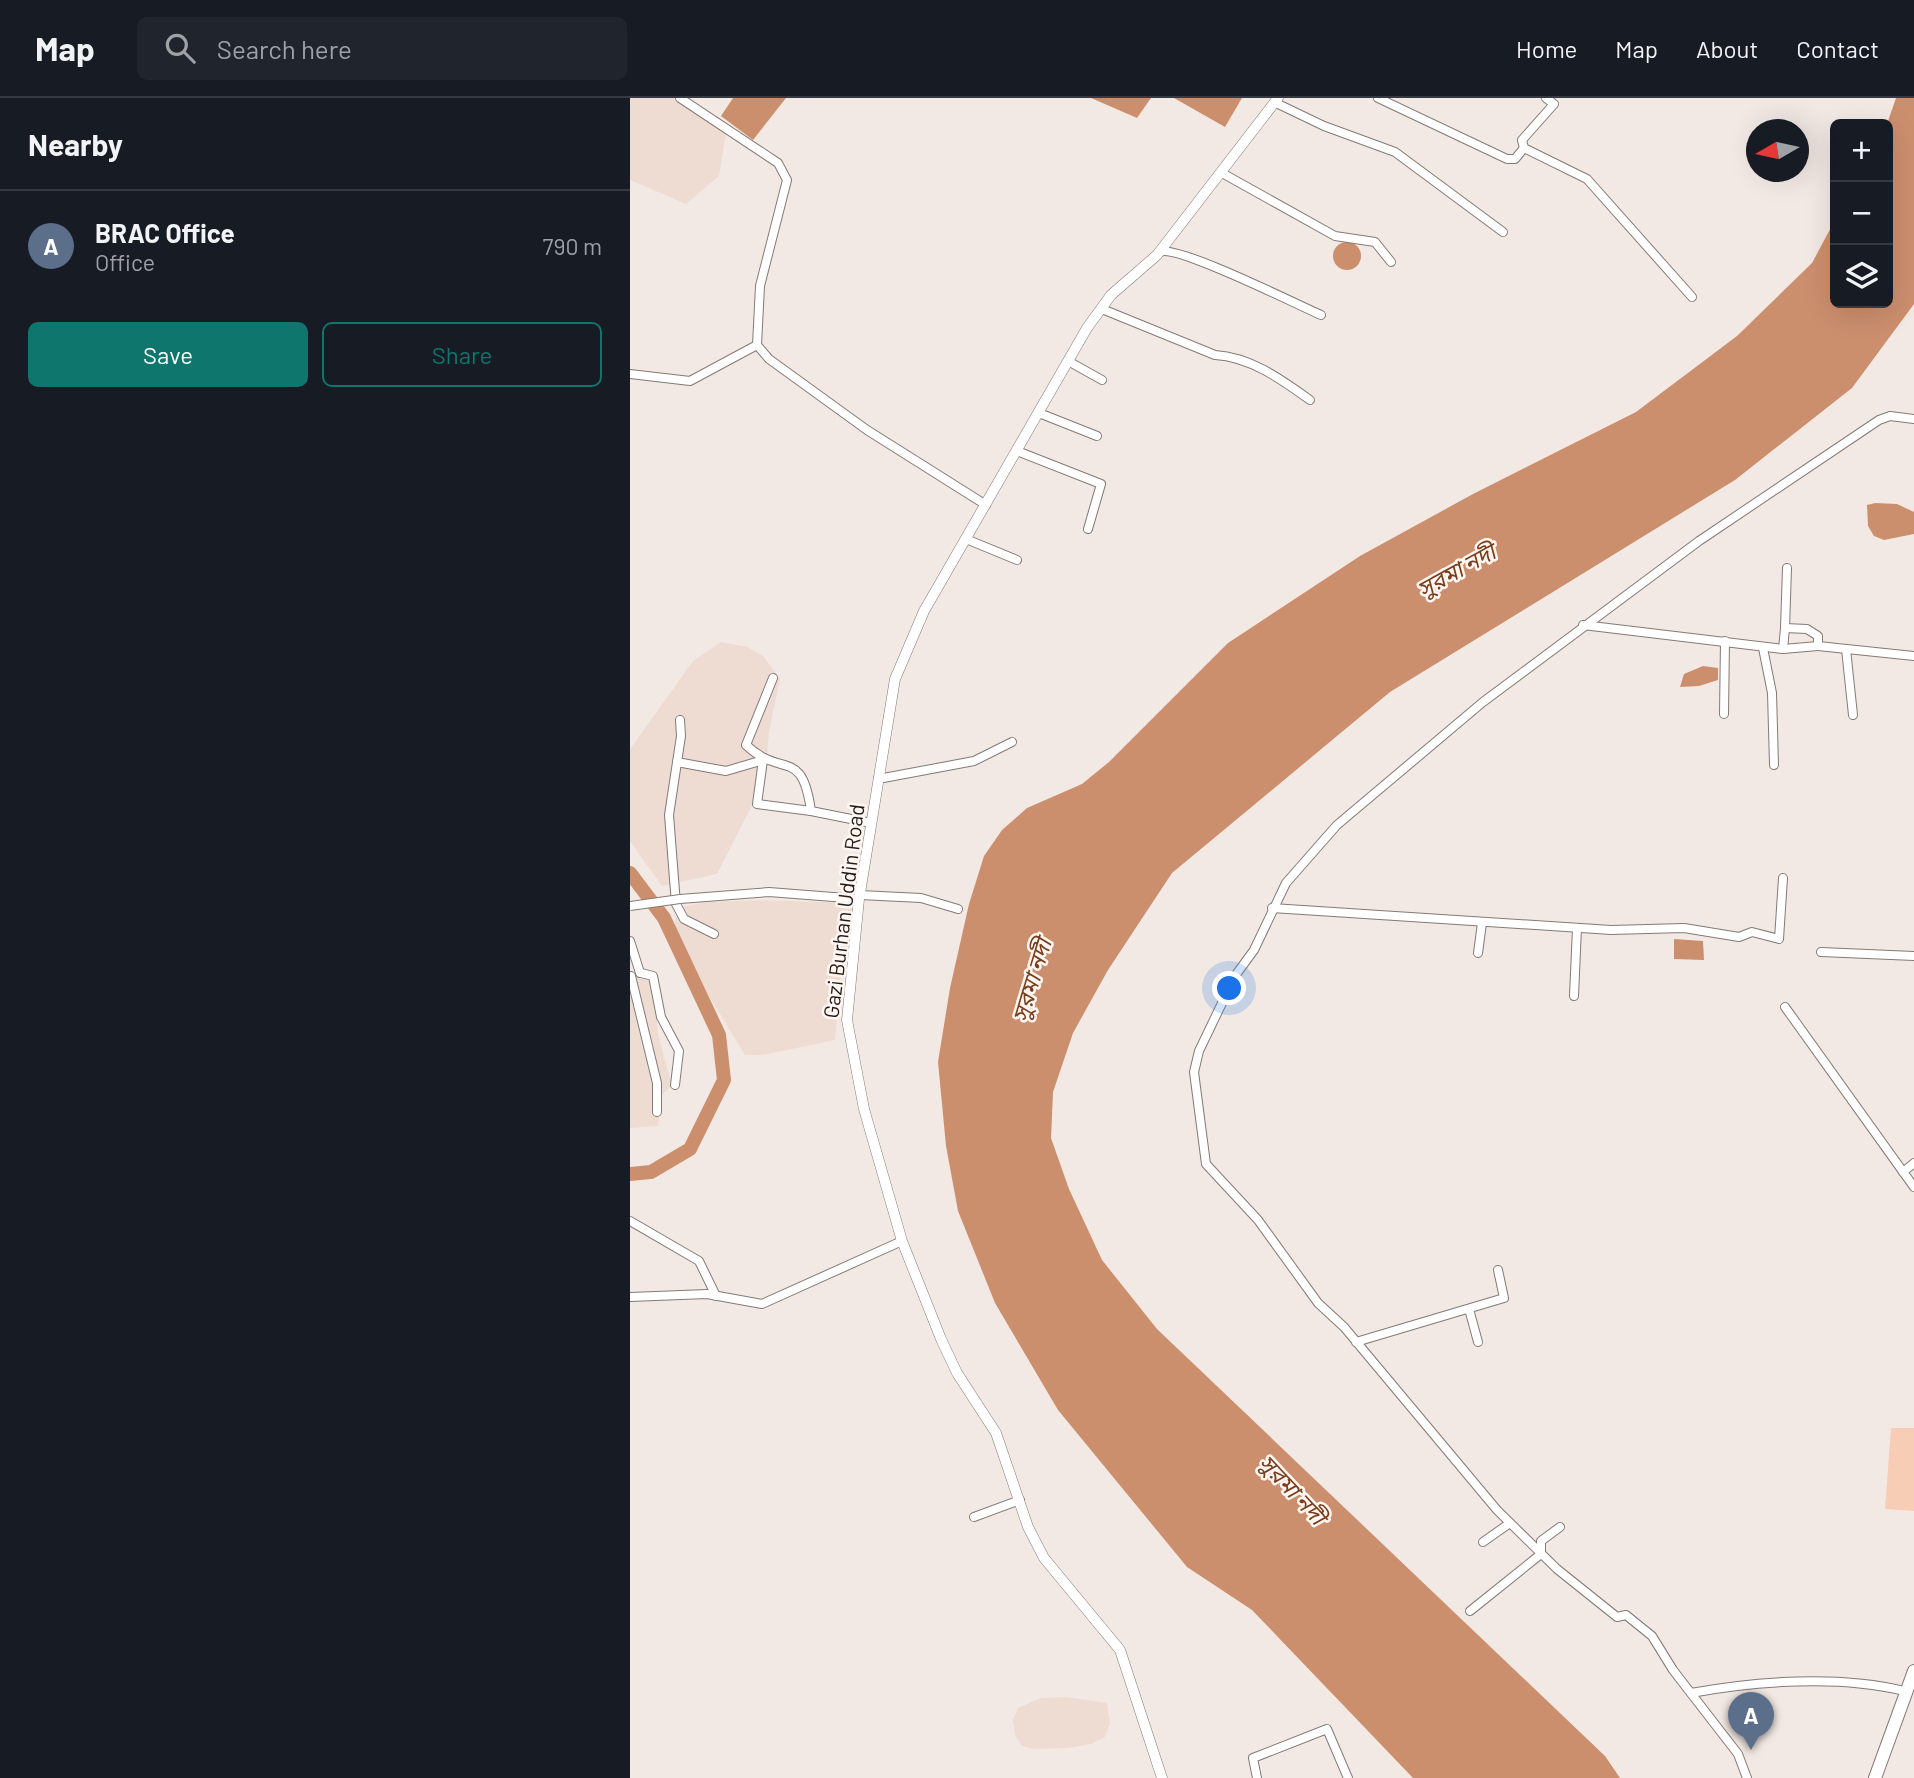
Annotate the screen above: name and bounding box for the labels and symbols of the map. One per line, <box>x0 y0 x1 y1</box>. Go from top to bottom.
north arrow <box>1746 119 1809 182</box>
water label: সুরমা নদী <box>1412 535 1504 604</box>
street label: Gazi Burhan Uddin Road <box>817 803 869 1019</box>
water label: সুরমা নদী <box>1005 931 1059 1025</box>
your location <box>1212 971 1246 1005</box>
water label: সুরমা নদী <box>1253 1448 1335 1533</box>
pin: A <box>1728 1692 1774 1750</box>

